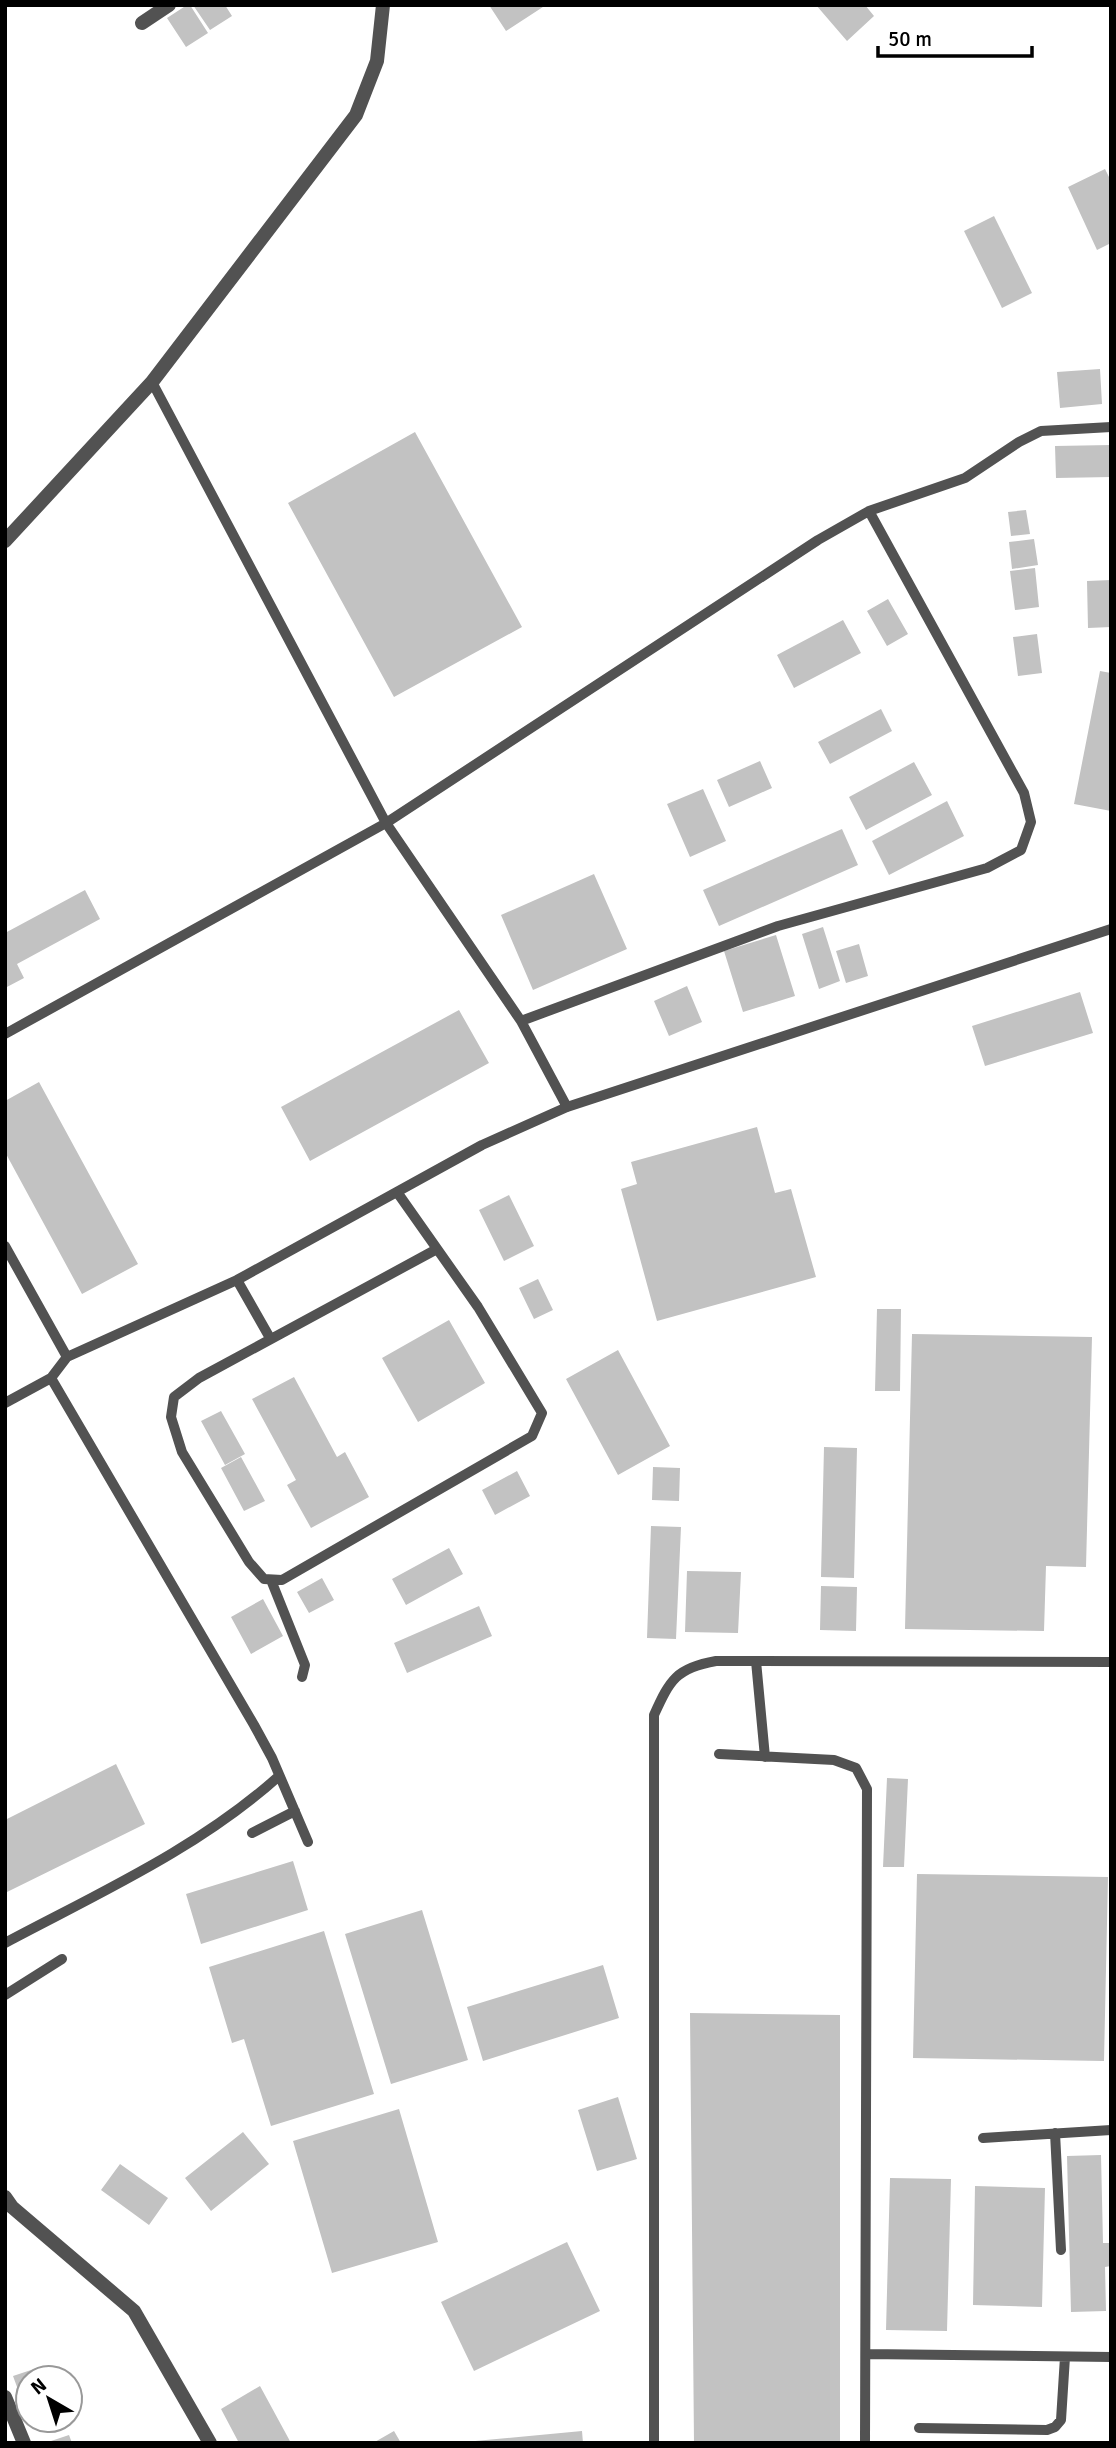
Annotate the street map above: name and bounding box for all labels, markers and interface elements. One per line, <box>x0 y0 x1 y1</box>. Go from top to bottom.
scale bar <box>878 14 1032 58</box>
text: 50 m <box>888 26 932 52</box>
north arrow <box>14 2364 84 2434</box>
text: N <box>26 2373 52 2400</box>

